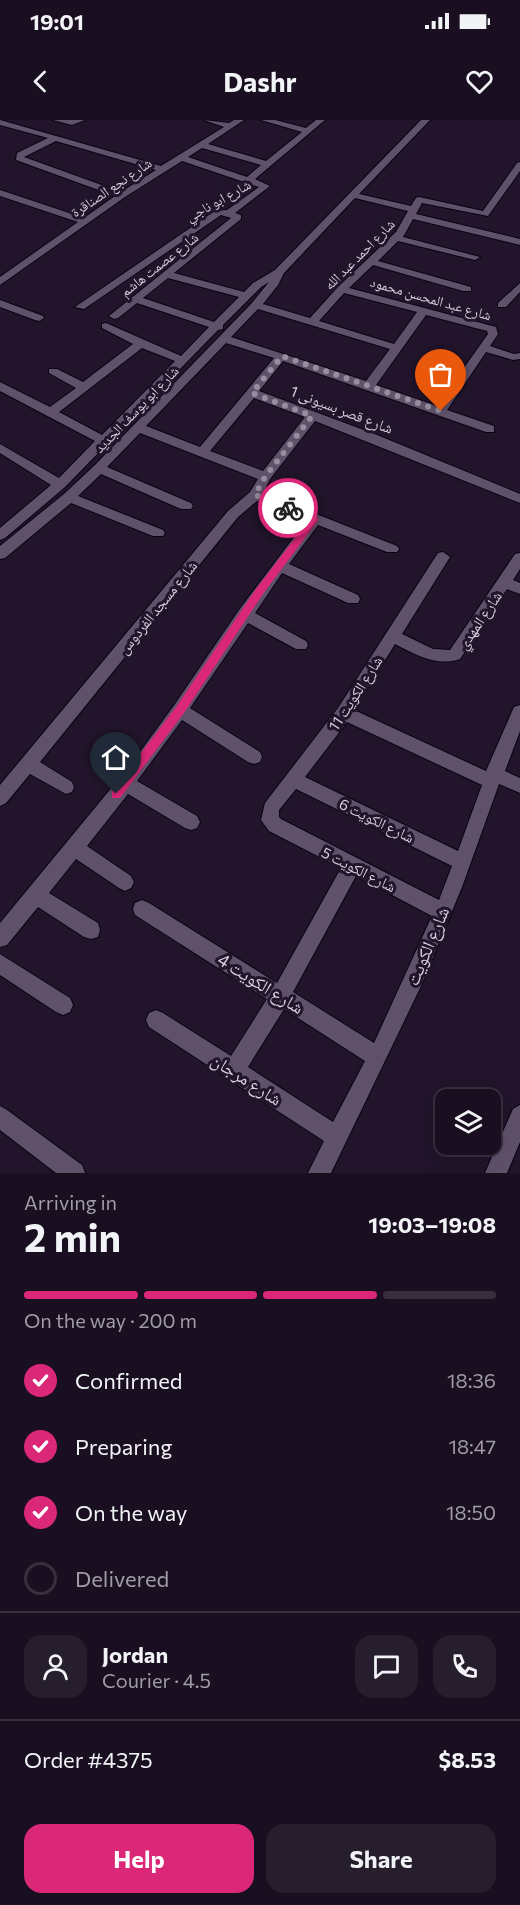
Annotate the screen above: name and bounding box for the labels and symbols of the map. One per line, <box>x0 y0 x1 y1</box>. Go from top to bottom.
street label: شارع نجع الصناقرة <box>67 154 156 222</box>
street label: شارع ابو ناجي <box>183 175 255 228</box>
street label: شارع احمد عبد الله <box>320 215 399 294</box>
street label: شارع عصمت هاشم <box>117 228 203 301</box>
street label: شارع عبد المحسن محمود <box>368 273 494 325</box>
pin <box>415 349 466 411</box>
street label: شارع ابو يوسف الجديد <box>90 362 183 457</box>
street label: شارع قصر بسيونى 1 <box>287 381 396 439</box>
courier <box>258 478 318 538</box>
street label: شارع مسجد الفردوس <box>114 556 202 659</box>
street label: شارع المهدي <box>453 587 508 655</box>
street label: شارع الكويت 11 <box>324 652 387 735</box>
pin <box>90 732 141 794</box>
street label: شارع الكويت 6 <box>336 794 418 848</box>
street label: شارع الكويت 5 <box>318 843 399 897</box>
street label: شارع الكويت <box>401 903 454 989</box>
street label: شارع الكويت 4 <box>213 948 308 1019</box>
street label: شارع مرجان <box>207 1048 286 1111</box>

